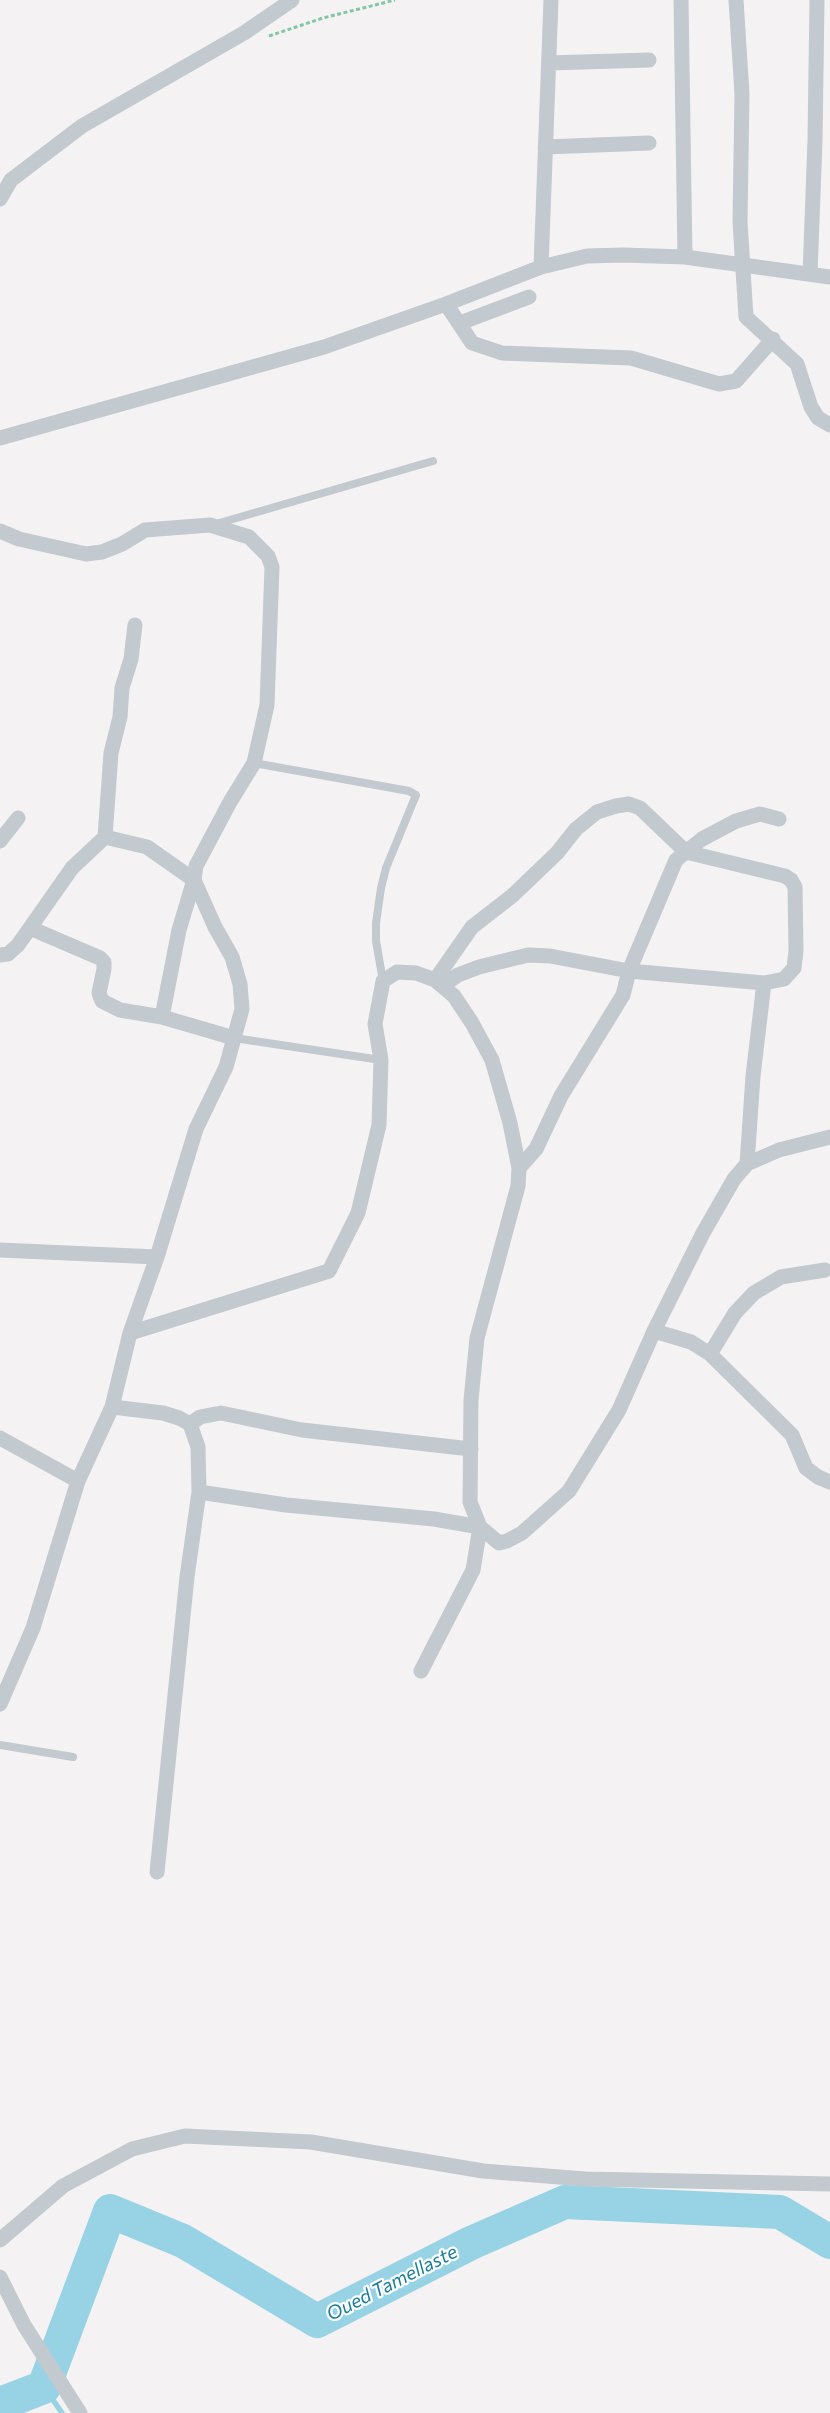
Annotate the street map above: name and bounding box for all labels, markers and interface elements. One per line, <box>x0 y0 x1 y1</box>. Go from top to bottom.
water label: Oued Tamellaste <box>323 2240 461 2326</box>

